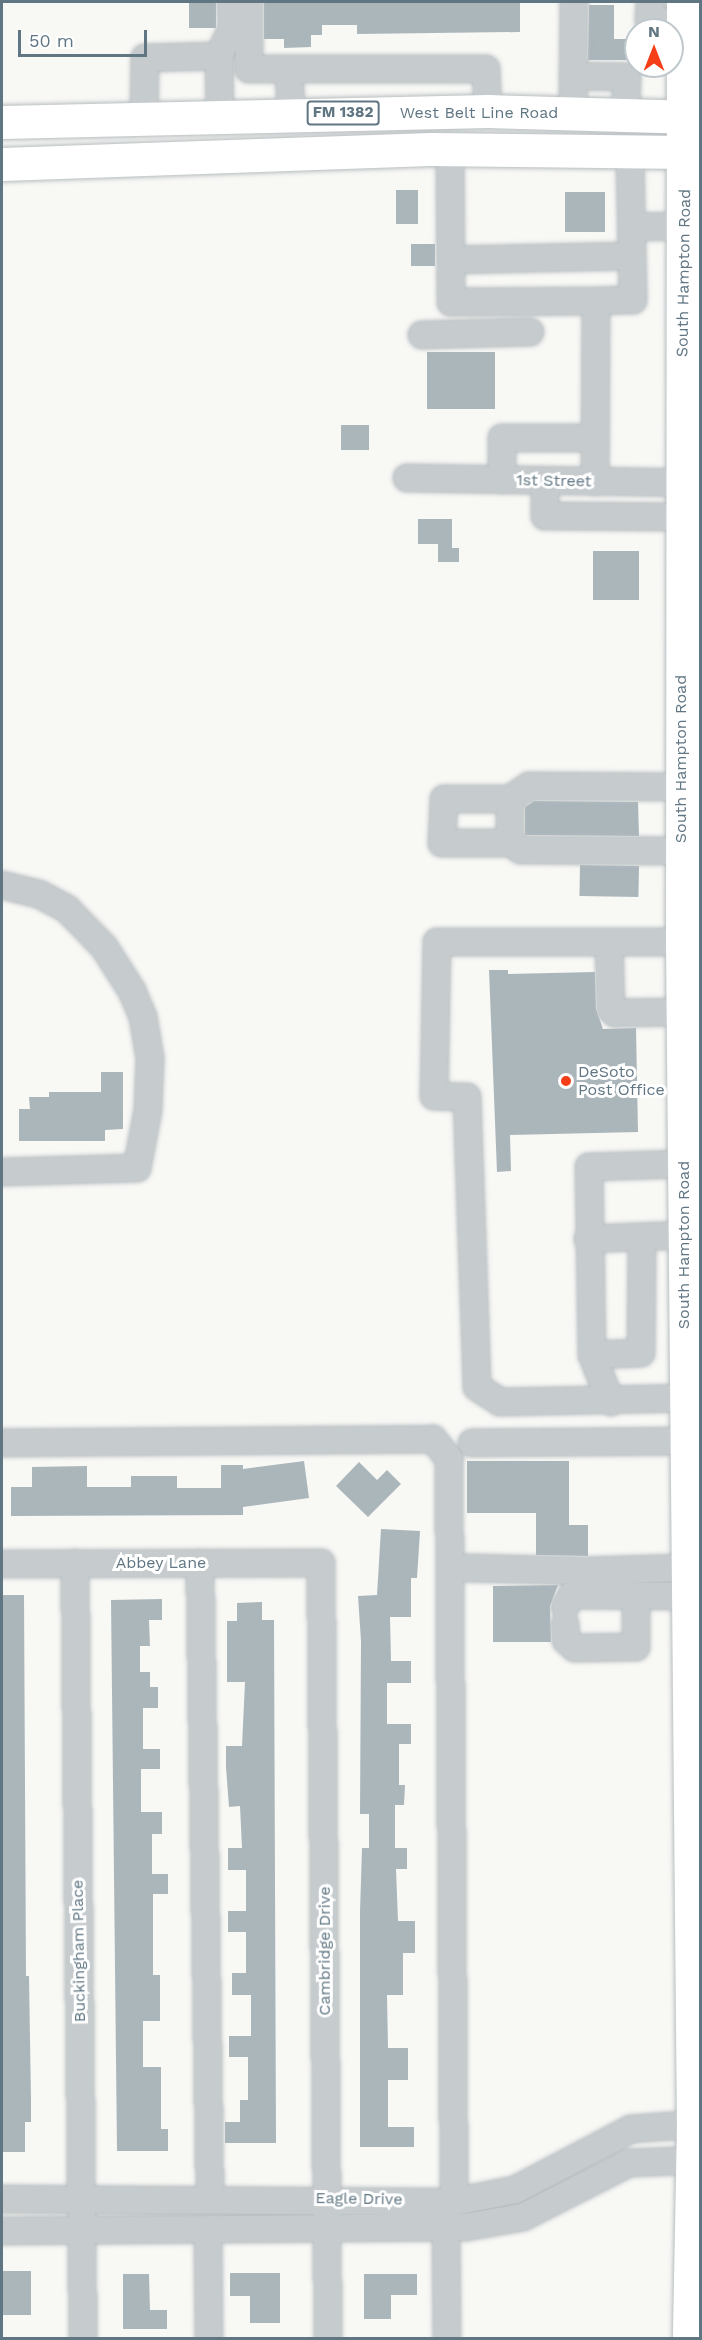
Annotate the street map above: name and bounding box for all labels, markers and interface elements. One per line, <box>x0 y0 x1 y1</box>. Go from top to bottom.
scale bar <box>21 18 150 56</box>
north arrow <box>624 18 684 78</box>
text: N <box>648 22 660 41</box>
text: 50 m <box>29 30 74 51</box>
road number: FM 1382 <box>306 101 380 125</box>
street label: West Belt Line Road <box>400 103 558 123</box>
street label: South Hampton Road <box>673 189 695 357</box>
street label: 1st Street <box>516 471 592 491</box>
street label: South Hampton Road <box>671 675 691 843</box>
place label: DeSoto Post Office <box>578 1062 665 1100</box>
marker: DeSoto Post Office <box>559 1074 573 1088</box>
street label: South Hampton Road <box>674 1161 694 1329</box>
street label: Abbey Lane <box>116 1553 206 1573</box>
street label: Buckingham Place <box>68 1880 90 2022</box>
street label: Cambridge Drive <box>315 1886 335 2016</box>
street label: Eagle Drive <box>315 2189 403 2209</box>

